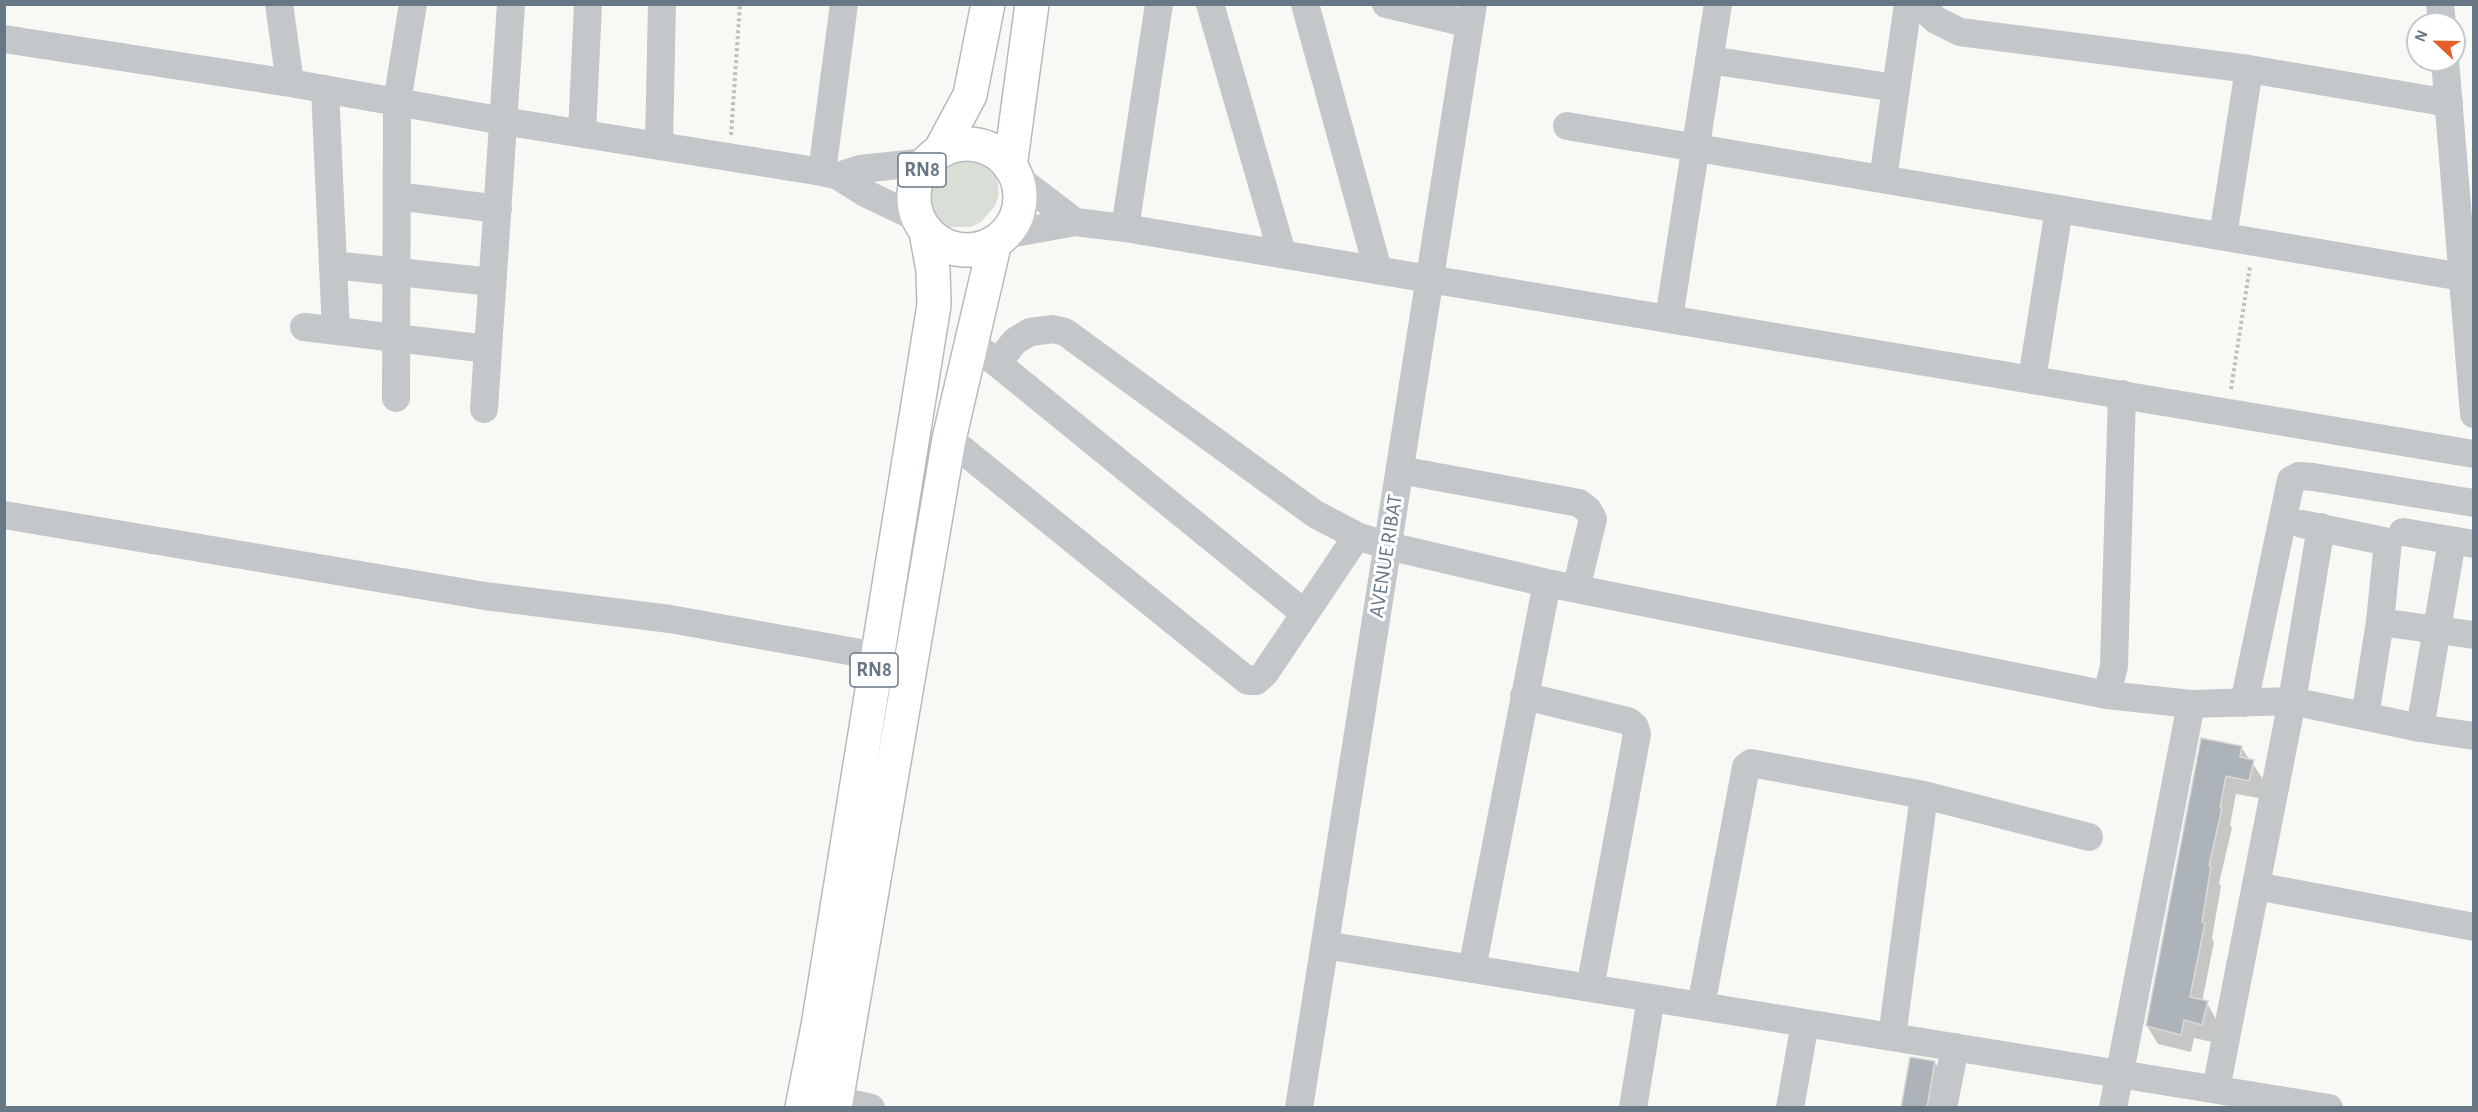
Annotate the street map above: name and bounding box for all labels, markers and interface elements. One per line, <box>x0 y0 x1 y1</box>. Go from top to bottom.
north arrow <box>2406 12 2466 72</box>
text: N <box>2412 28 2431 44</box>
road number: RN8 <box>898 153 946 187</box>
street label: AVENUE RIBAT <box>1364 493 1408 619</box>
road number: RN8 <box>850 653 898 687</box>

